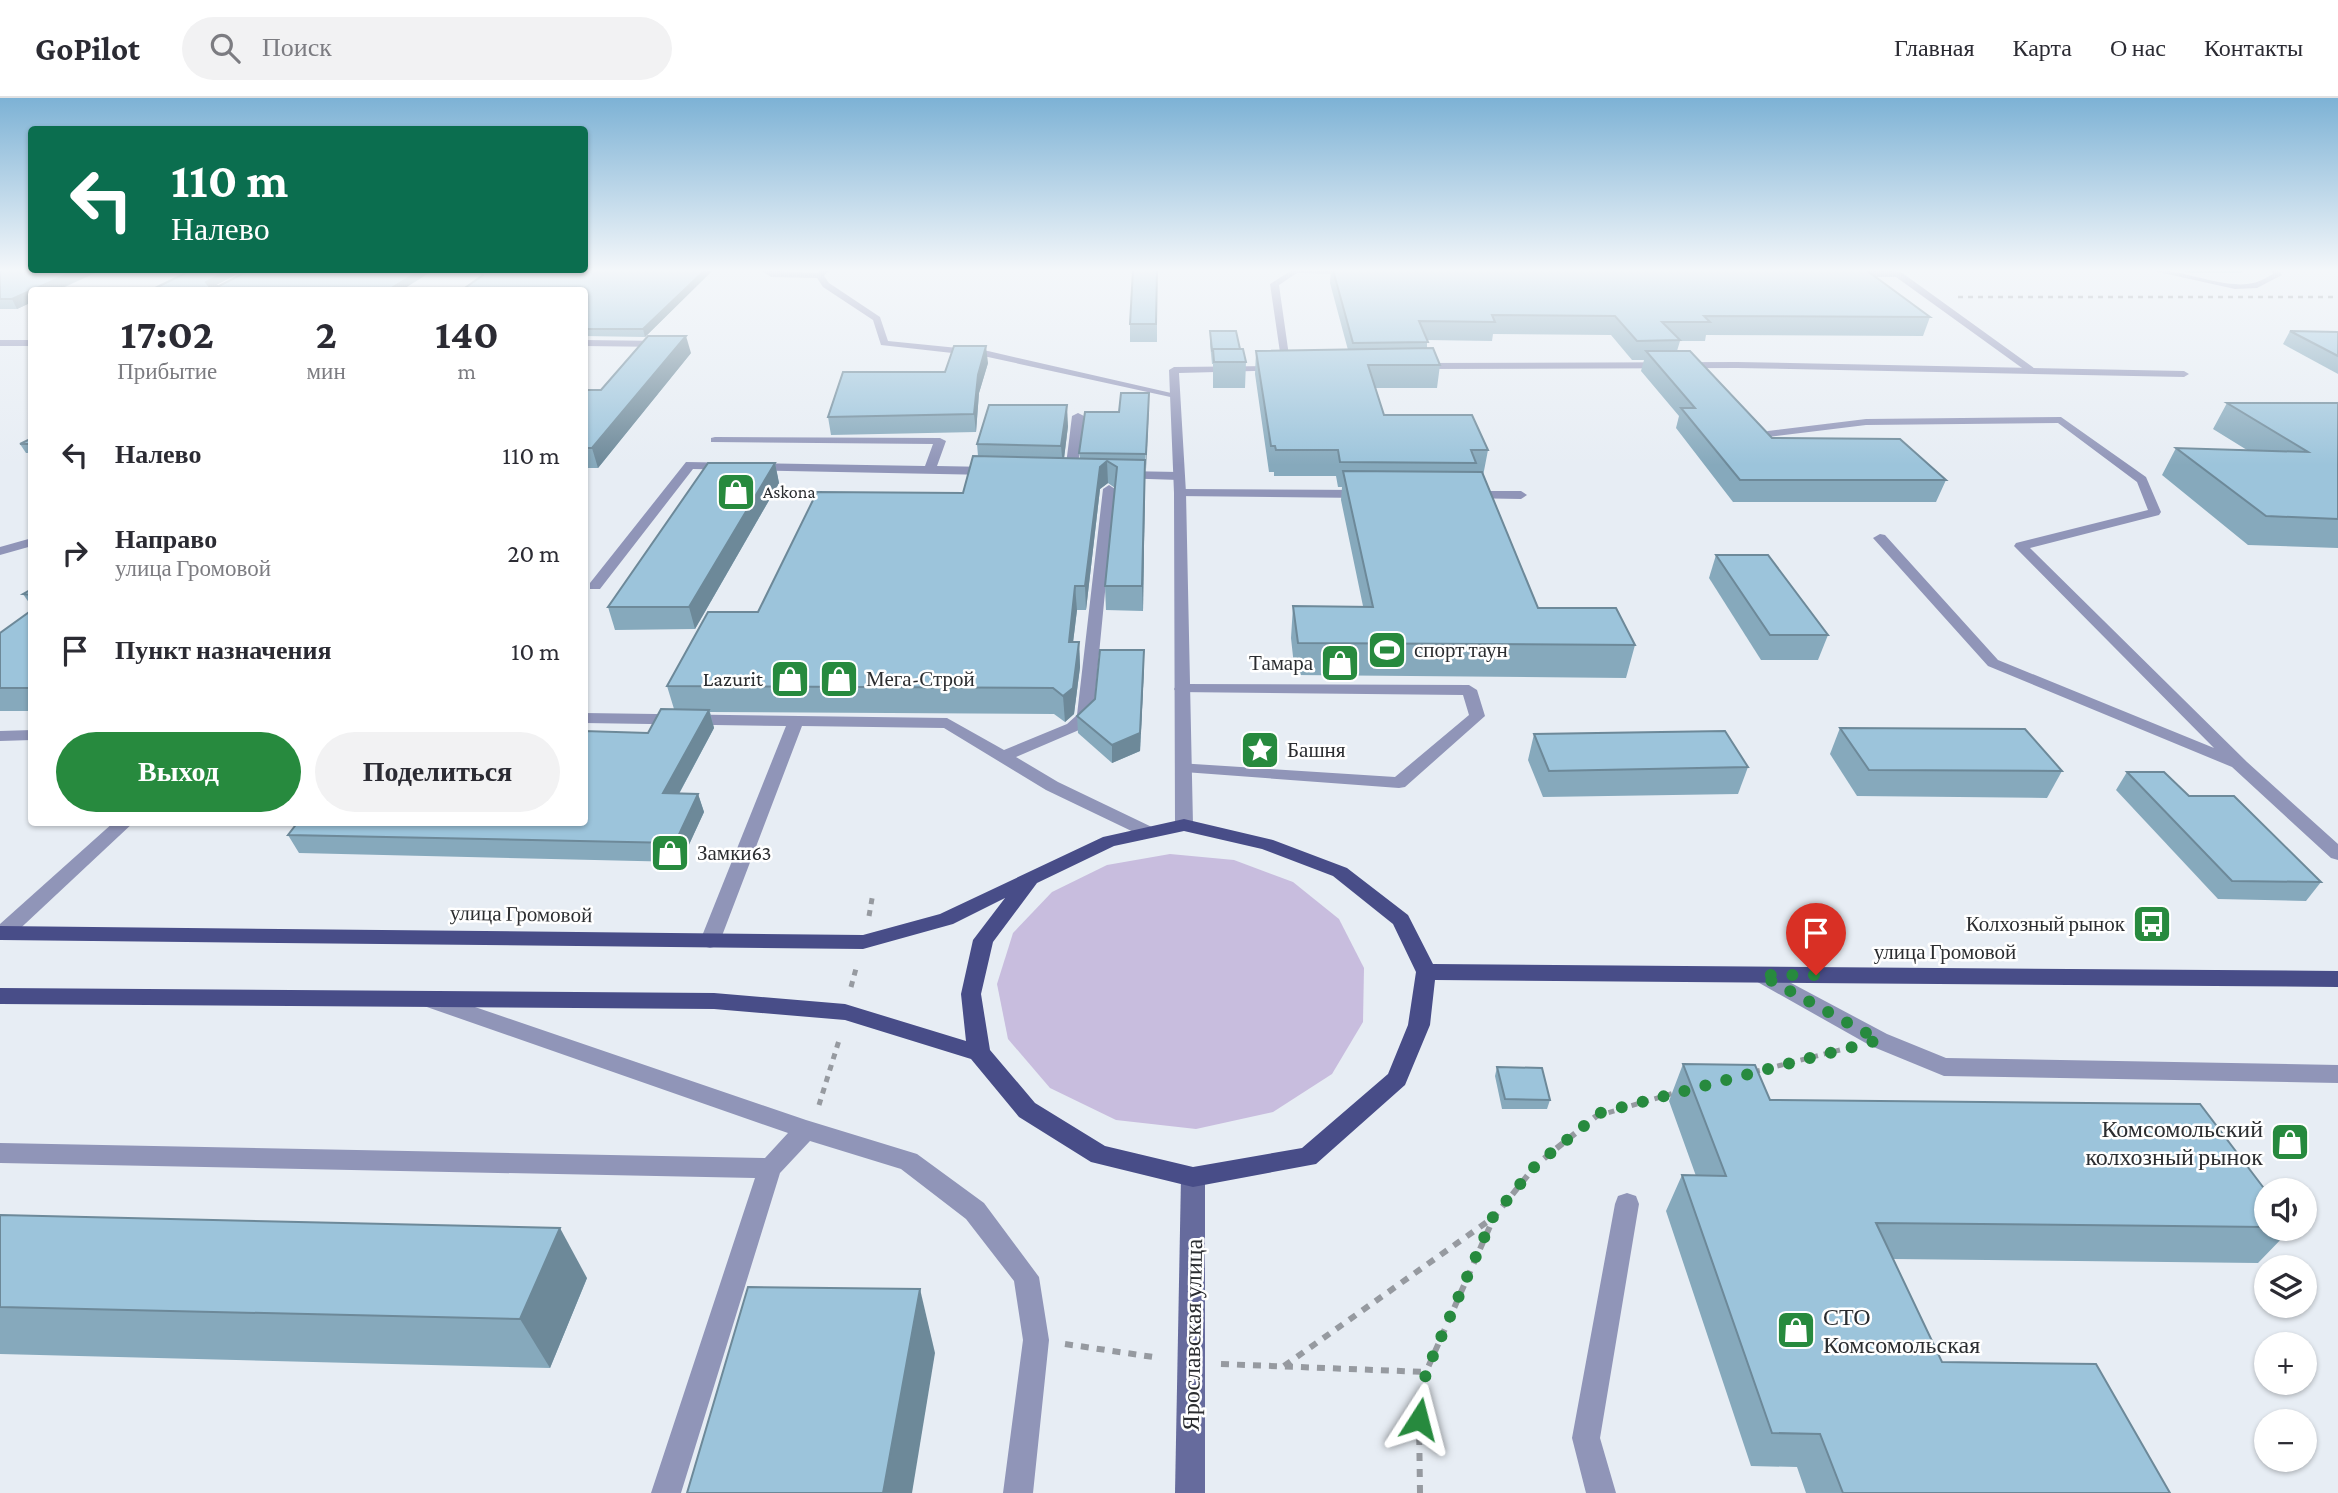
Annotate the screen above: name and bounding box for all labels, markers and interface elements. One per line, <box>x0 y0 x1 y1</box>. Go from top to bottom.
search box <box>182 17 672 80</box>
icon: search <box>206 29 244 67</box>
text: GoPilot <box>35 30 140 67</box>
text: Поиск <box>262 33 332 62</box>
text: Главная <box>1894 34 1975 61</box>
text: Карта <box>2013 34 2072 61</box>
text: О нас <box>2110 34 2166 61</box>
text: Контакты <box>2204 34 2303 61</box>
text: 110 m <box>171 153 288 208</box>
icon: left <box>56 154 147 245</box>
text: Налево <box>171 211 270 247</box>
text: 17:02 <box>121 310 214 357</box>
text: 2 <box>315 310 337 357</box>
text: 140 <box>435 310 499 357</box>
text: Прибытие <box>117 358 217 384</box>
text: мин <box>307 358 346 384</box>
text: m <box>458 358 476 384</box>
icon: left <box>56 436 94 474</box>
text: Налево <box>115 440 201 469</box>
text: 110 m <box>502 441 560 470</box>
shop icon: Askona <box>715 471 757 513</box>
place label: Askona <box>763 482 816 502</box>
text: Направо <box>115 525 217 554</box>
icon: right <box>56 534 94 572</box>
text: 20 m <box>507 539 560 568</box>
text: улица Громовой <box>115 555 271 581</box>
sports icon: спорт таун <box>1366 629 1408 671</box>
icon: arrive <box>56 632 94 670</box>
text: Пункт назначения <box>115 636 332 665</box>
text: 10 m <box>511 637 560 666</box>
place label: спорт таун <box>1414 638 1508 662</box>
shop icon: Тамара <box>1319 642 1361 684</box>
place label: Тамара <box>1249 651 1314 675</box>
shop icon: Lazurit <box>769 658 811 700</box>
shop icon: Мега-Строй <box>818 658 860 700</box>
place label: Lazurit <box>703 667 764 691</box>
place label: Мега-Строй <box>866 667 975 691</box>
place icon: Башня <box>1239 729 1281 771</box>
button: Выход <box>56 732 301 812</box>
button: Поделиться <box>315 732 560 812</box>
place label: Башня <box>1287 738 1346 762</box>
shop icon: Замки63 <box>649 832 691 874</box>
place label: Замки63 <box>697 841 771 865</box>
street label: улица Громовой <box>450 901 592 927</box>
pin <box>1786 903 1846 975</box>
bus stop icon: Колхозный рынок <box>2131 903 2173 945</box>
place label: Колхозный рынок <box>1966 912 2126 936</box>
icon: arrive <box>1797 914 1835 952</box>
street label: улица Громовой <box>1874 940 2016 964</box>
place label: Комсомольский колхозный рынок <box>2085 1115 2263 1170</box>
shop icon: Комсомольский колхозный рынок <box>2269 1121 2311 1163</box>
map controls <box>2254 1178 2317 1472</box>
button: sound <box>2254 1178 2317 1241</box>
street label: Ярославская улица <box>1177 1238 1207 1431</box>
button: layers <box>2254 1255 2317 1318</box>
place label: СТО Комсомольская <box>1823 1303 1980 1358</box>
shop icon: СТО Комсомольская <box>1775 1309 1817 1351</box>
button: + <box>2254 1332 2317 1395</box>
position arrow <box>1382 1382 1456 1456</box>
button: − <box>2254 1409 2317 1472</box>

